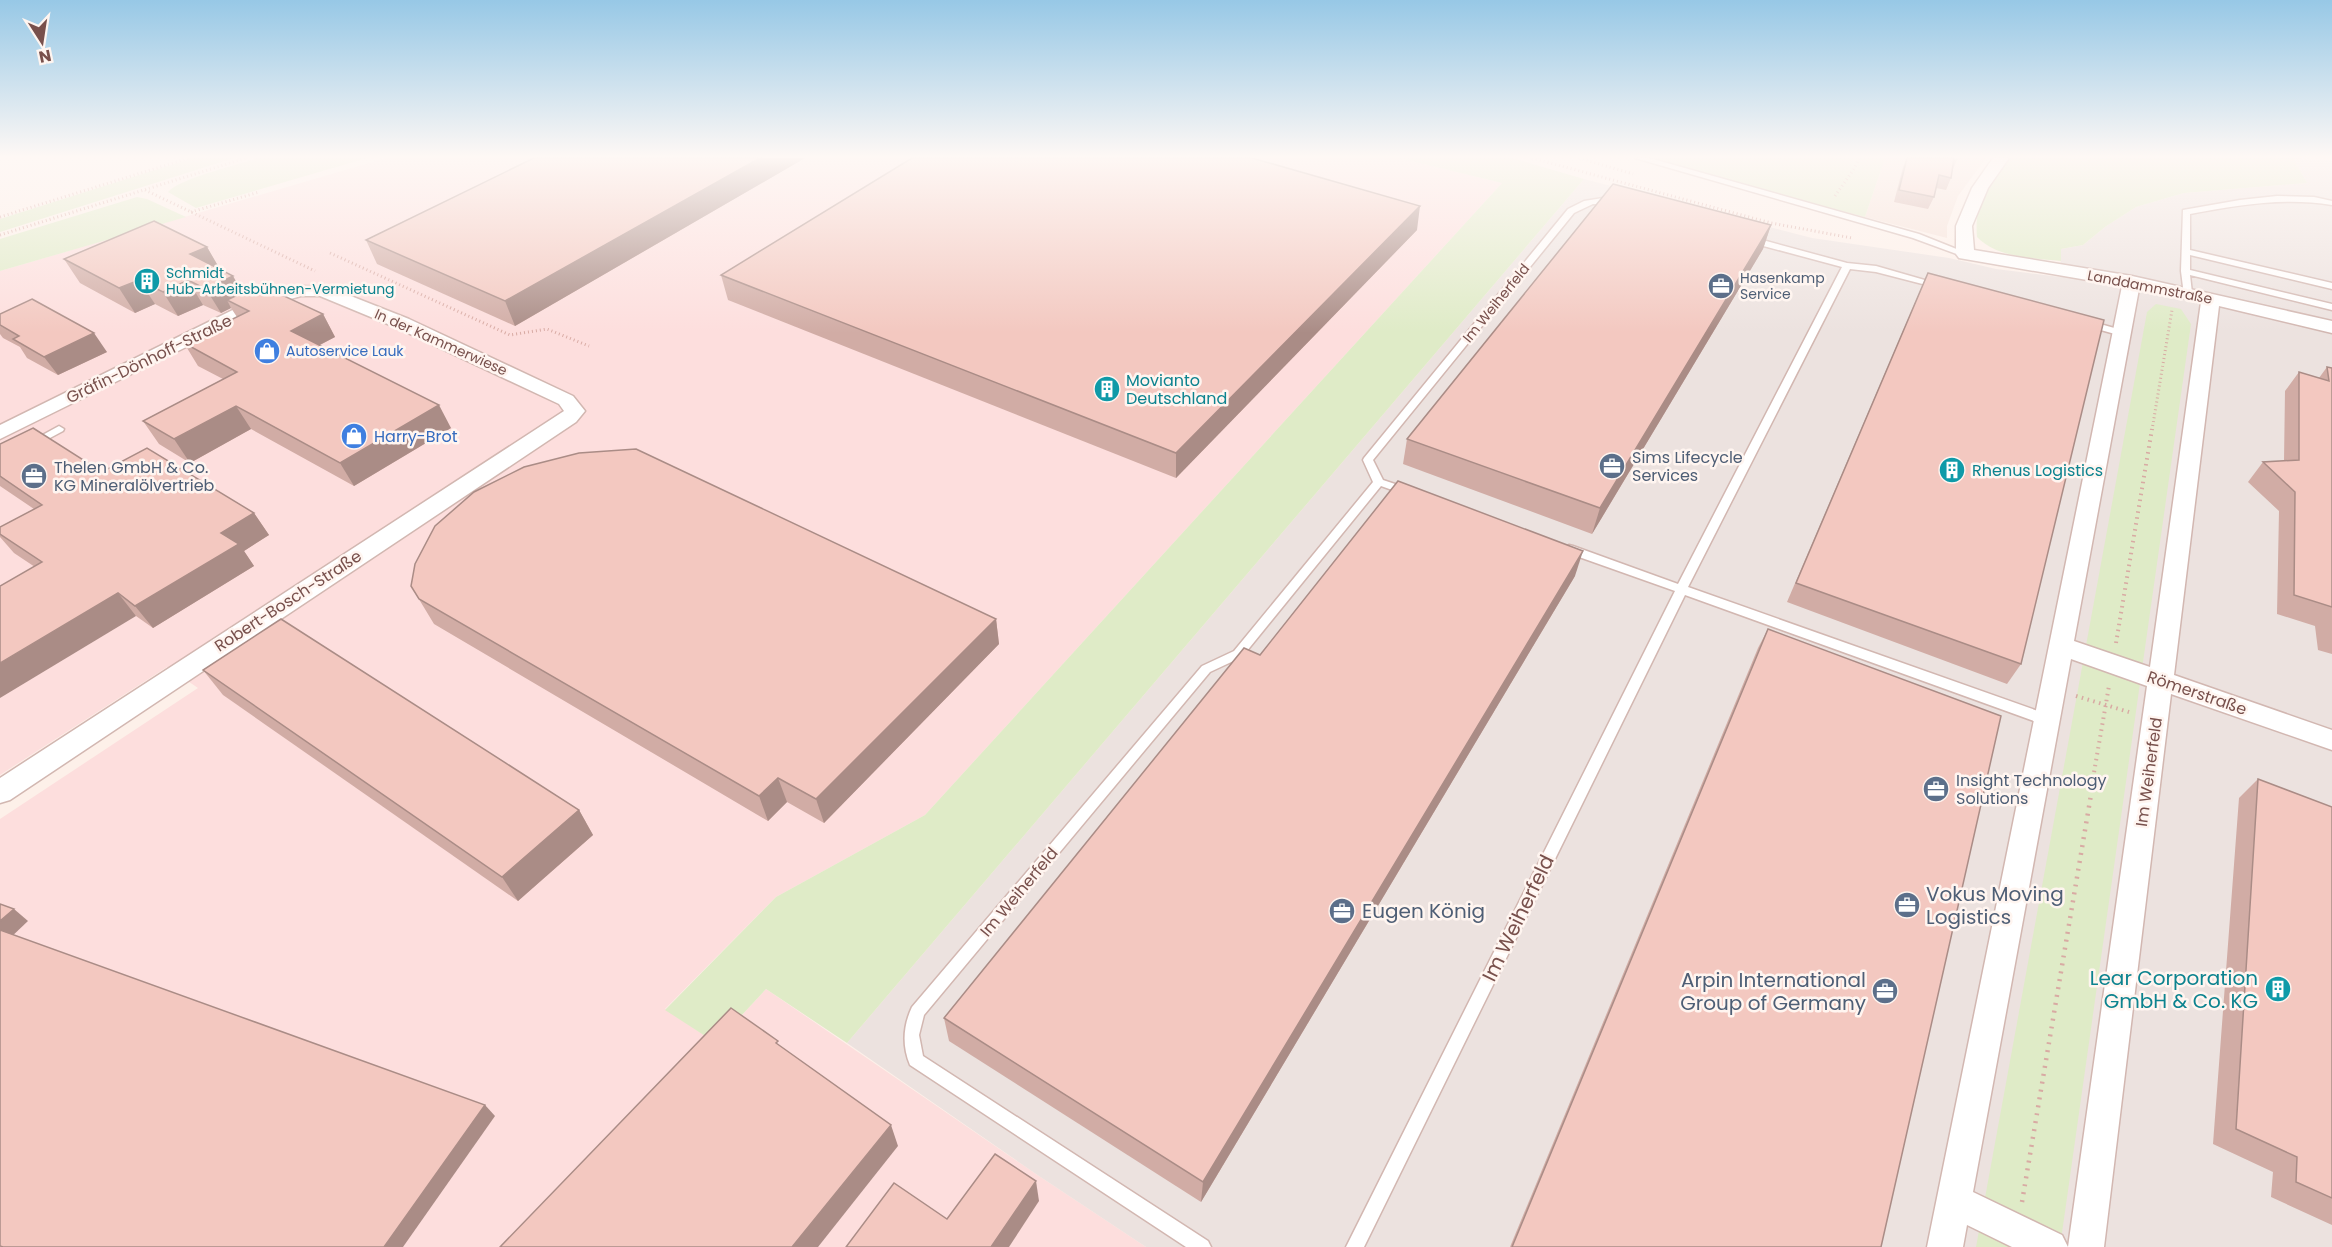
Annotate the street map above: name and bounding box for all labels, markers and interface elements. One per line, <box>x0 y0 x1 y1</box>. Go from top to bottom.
north arrow <box>12 12 72 72</box>
text: N <box>37 44 53 69</box>
street label: Im Weiherfeld <box>1458 259 1534 347</box>
place label: Schmidt Hub-Arbeitsbühnen-Vermietung <box>166 263 395 299</box>
street label: Landdammstraße <box>2086 265 2215 309</box>
building icon: Schmidt Hub-Arbeitsbühnen-Vermietung <box>132 266 162 296</box>
place label: Hasenkamp Service <box>1740 268 1825 304</box>
office icon: Hasenkamp Service <box>1706 271 1736 301</box>
street label: In der Kammerwiese <box>371 304 511 380</box>
street label: Gräfin-Dönhoff-Straße <box>62 309 236 409</box>
shop icon: Autoservice Lauk <box>252 336 282 366</box>
place label: Autoservice Lauk <box>286 341 404 361</box>
place label: Movianto Deutschland <box>1126 369 1227 410</box>
building icon: Movianto Deutschland <box>1092 374 1122 404</box>
shop icon: Harry-Brot <box>339 421 369 451</box>
place label: Harry-Brot <box>374 425 458 448</box>
place label: Sims Lifecycle Services <box>1632 446 1743 487</box>
office icon: Sims Lifecycle Services <box>1597 451 1627 481</box>
building icon: Rhenus Logistics <box>1937 455 1967 485</box>
place label: Thelen GmbH & Co. KG Mineralölvertrieb <box>54 456 215 497</box>
place label: Rhenus Logistics <box>1972 459 2103 482</box>
office icon: Thelen GmbH & Co. KG Mineralölvertrieb <box>19 461 49 491</box>
street label: Robert-Bosch-Straße <box>210 545 366 657</box>
street label: Römerstraße <box>2144 665 2250 721</box>
street label: Im Weiherfeld <box>2130 716 2168 828</box>
place label: Insight Technology Solutions <box>1956 769 2107 810</box>
office icon: Insight Technology Solutions <box>1921 774 1951 804</box>
street label: Im Weiherfeld <box>975 842 1063 942</box>
street label: Im Weiherfeld <box>1475 850 1561 986</box>
place label: Vokus Moving Logistics <box>1926 880 2064 931</box>
office icon: Vokus Moving Logistics <box>1892 890 1922 920</box>
office icon: Eugen König <box>1327 896 1357 926</box>
place label: Eugen König <box>1362 897 1485 925</box>
place label: Lear Corporation GmbH & Co. KG <box>2090 964 2258 1015</box>
place label: Arpin International Group of Germany <box>1680 966 1866 1017</box>
building icon: Lear Corporation GmbH & Co. KG <box>2263 974 2293 1004</box>
office icon: Arpin International Group of Germany <box>1870 976 1900 1006</box>

